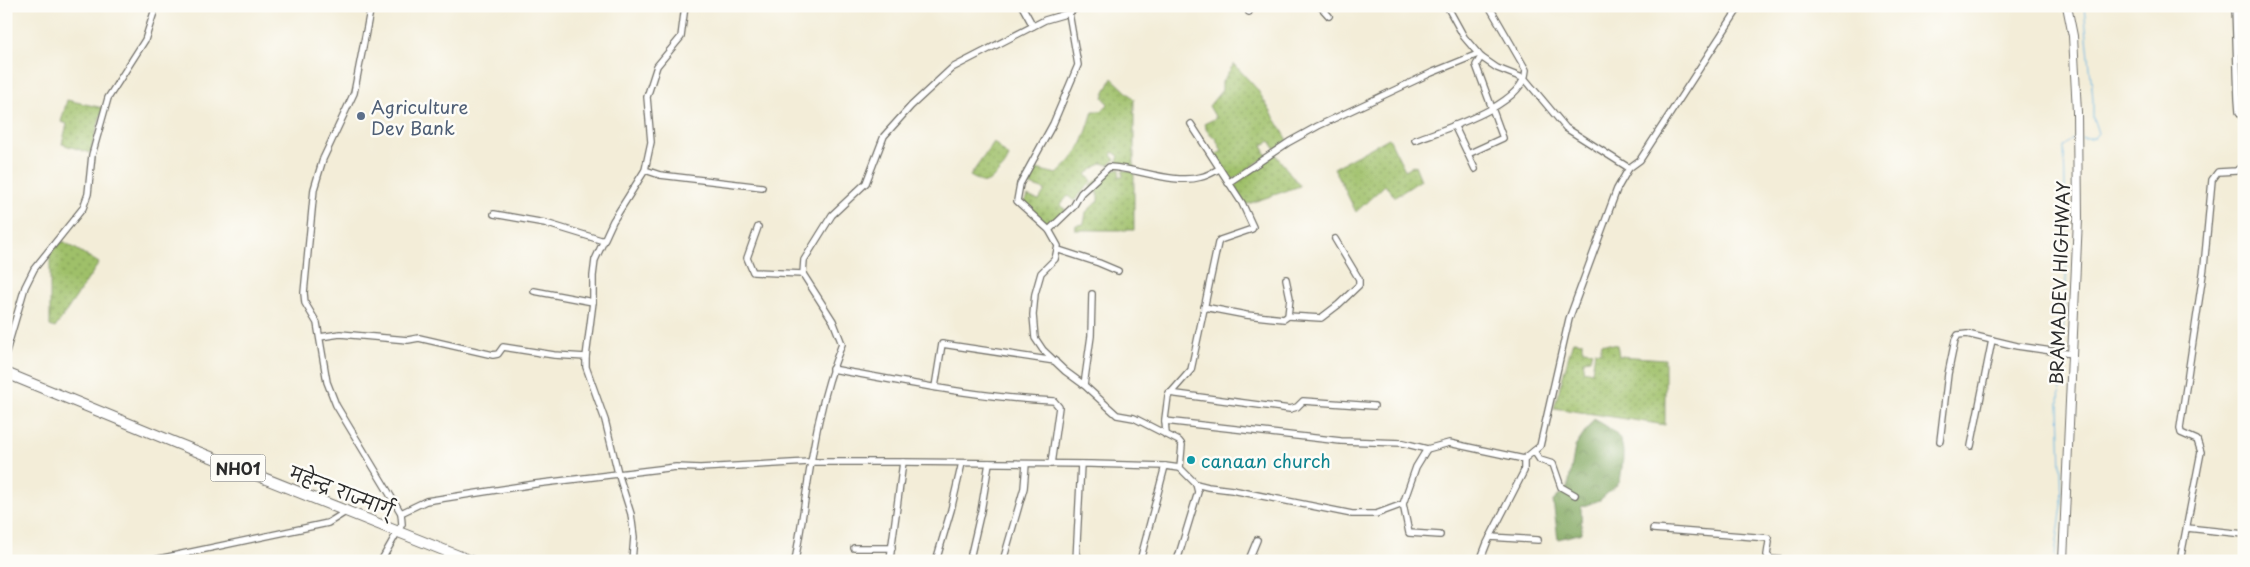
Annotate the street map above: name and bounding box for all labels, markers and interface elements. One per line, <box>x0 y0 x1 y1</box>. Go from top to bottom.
place label: Agriculture Dev Bank <box>371 93 468 141</box>
marker: Agriculture Dev Bank <box>355 110 367 122</box>
street label: BRAMADEV HIGHWAY <box>2042 180 2076 386</box>
place label: canaan church <box>1201 447 1331 474</box>
road number: NH01 <box>210 454 266 482</box>
marker: canaan church <box>1185 454 1197 466</box>
street label: महेन्द्र राज्मार्ग् <box>285 457 400 525</box>

